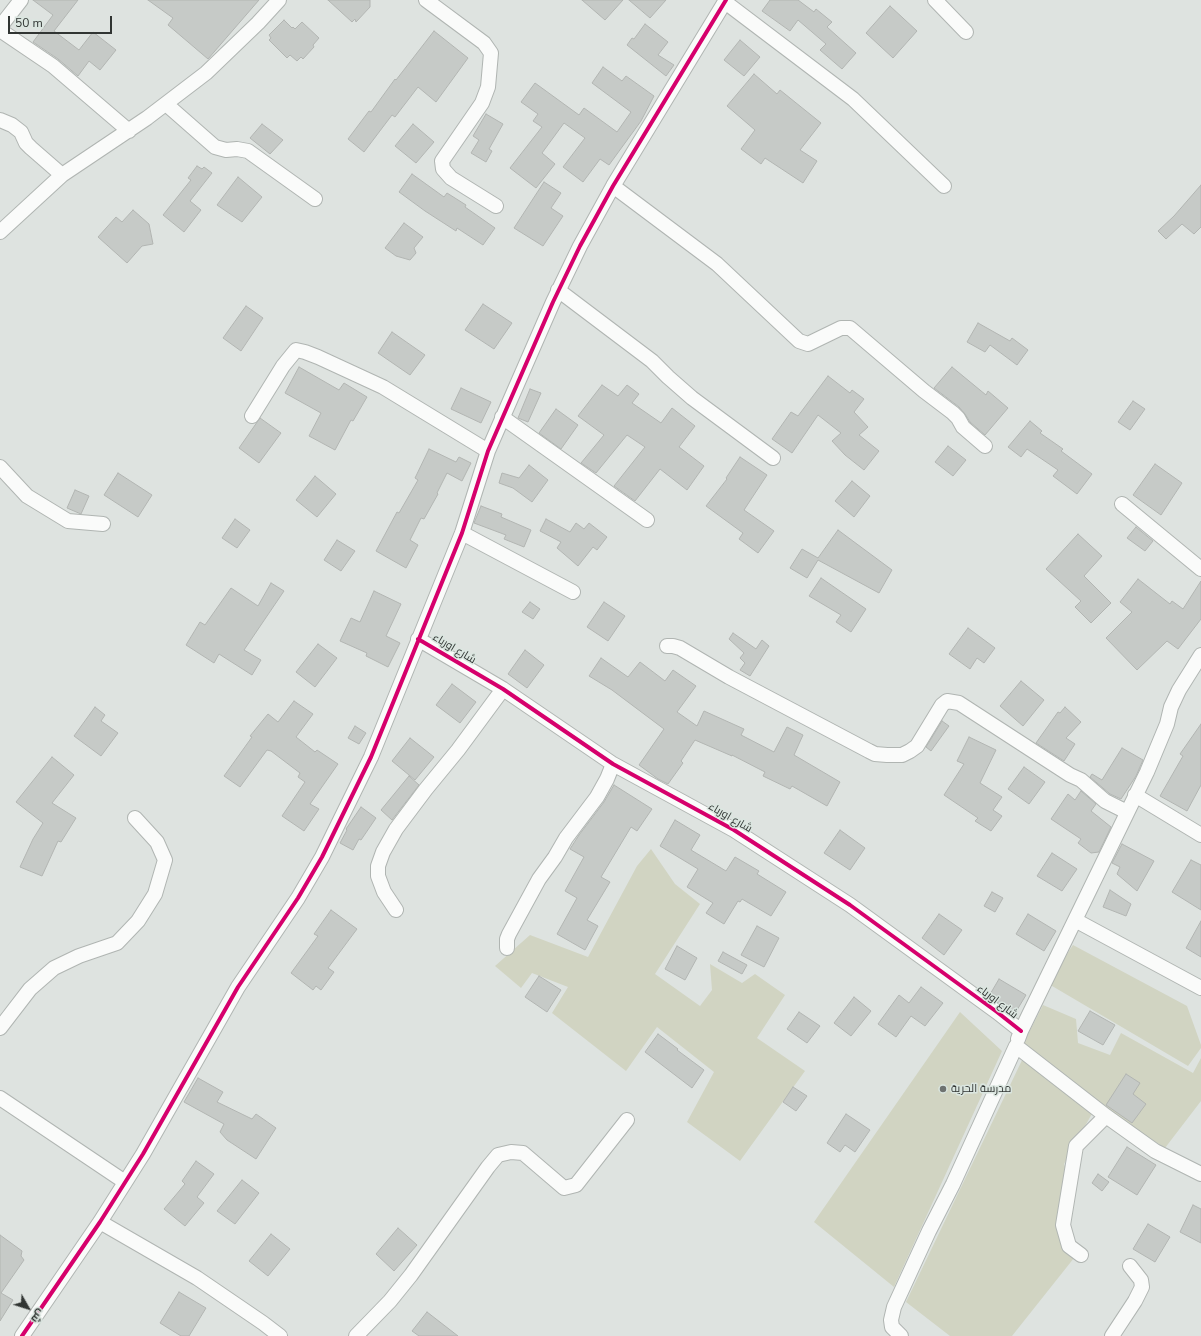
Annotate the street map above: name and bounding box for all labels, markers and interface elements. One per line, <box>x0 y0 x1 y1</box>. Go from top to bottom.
scale bar <box>10 8 114 34</box>
text: 50 m <box>15 15 43 31</box>
street label: شارع اورباء <box>430 631 478 667</box>
street label: شارع اورباء <box>706 800 754 836</box>
street label: شارع اورباء <box>974 982 1020 1022</box>
place label: مدرسة الحرية <box>951 1082 1011 1096</box>
marker: مدرسة الحرية <box>938 1084 948 1094</box>
north arrow <box>8 1288 48 1328</box>
text: ش <box>27 1306 48 1326</box>

